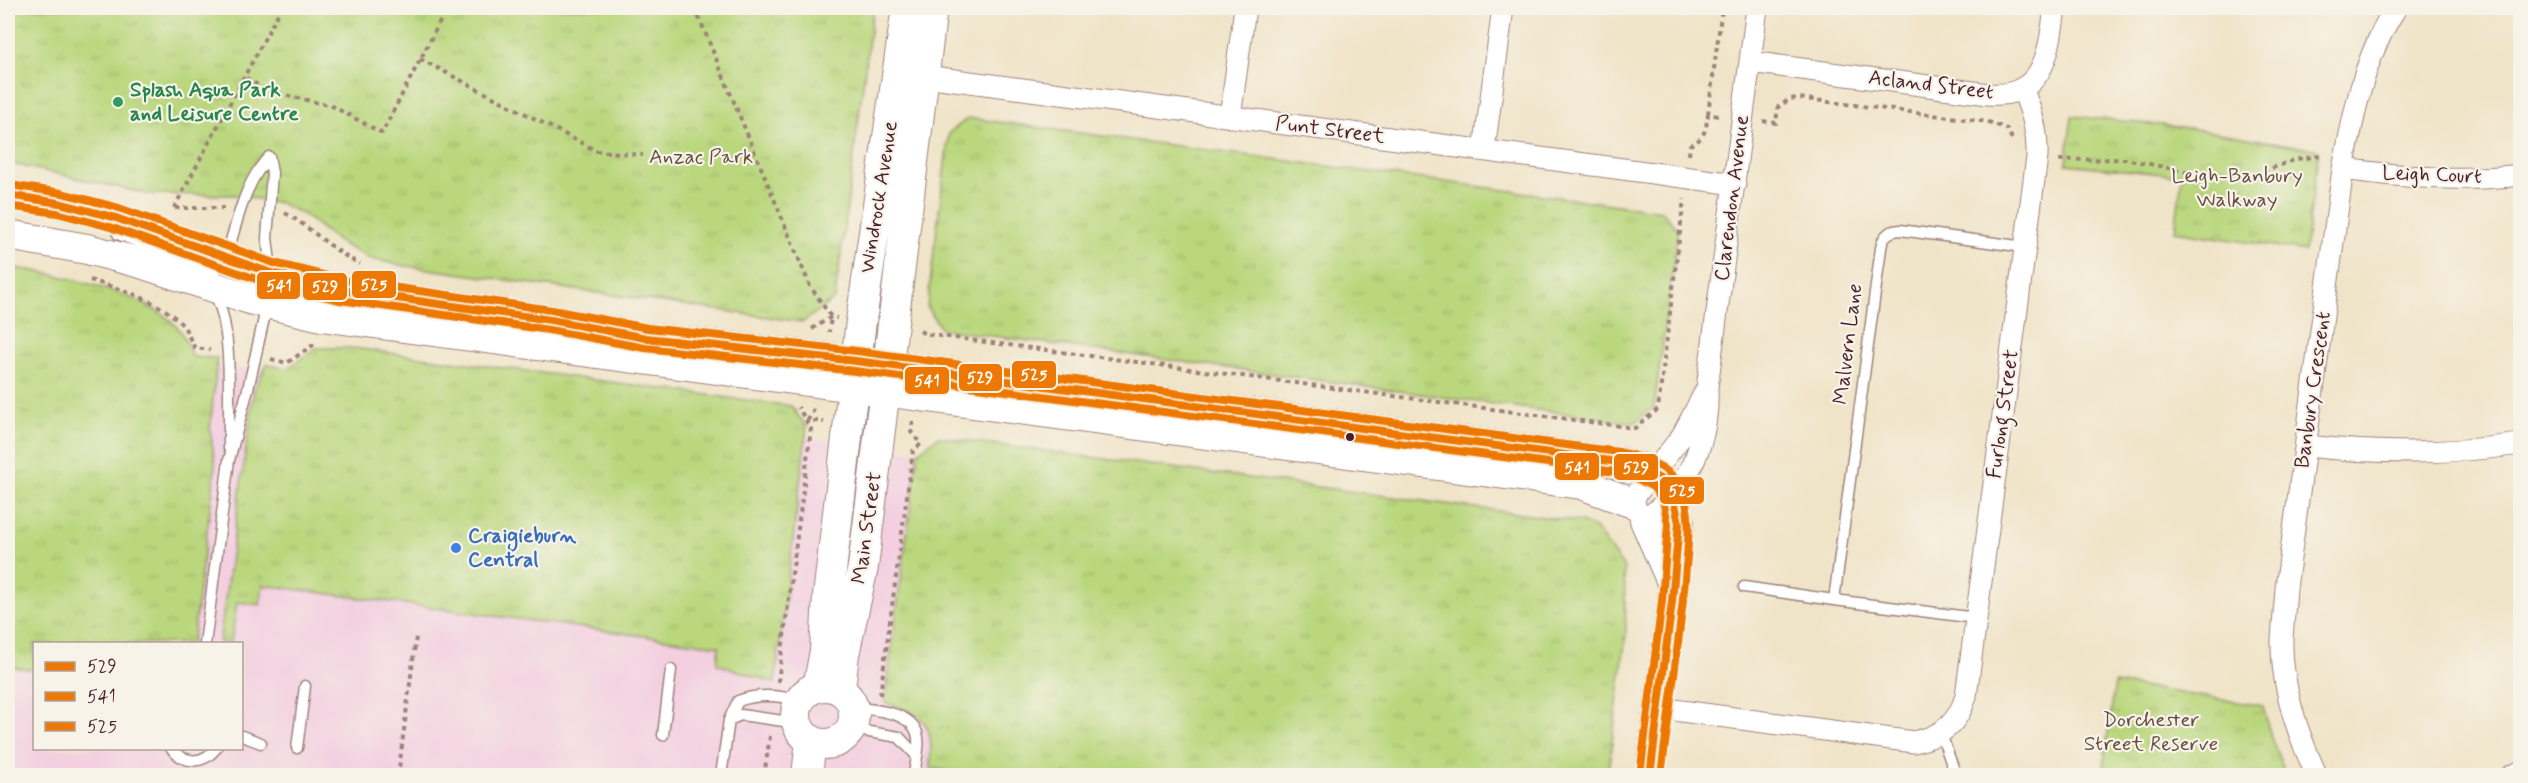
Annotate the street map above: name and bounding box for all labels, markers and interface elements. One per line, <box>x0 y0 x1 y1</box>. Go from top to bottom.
street label: Acland Street <box>1867 63 1995 107</box>
place label: Splash Aqua Park and Leisure Centre <box>130 76 299 128</box>
marker: Splash Aqua Park and Leisure Centre <box>111 95 125 109</box>
street label: Punt Street <box>1274 109 1387 151</box>
street label: Clarendon Avenue <box>1708 113 1756 283</box>
street label: Windrock Avenue <box>853 119 905 275</box>
park label: Anzac Park <box>649 143 753 171</box>
street label: Leigh Court <box>2382 159 2482 191</box>
park label: Leigh-Banbury Walkway <box>2171 162 2303 214</box>
line badge: 525 <box>351 270 397 299</box>
line badge: 541 <box>256 271 301 300</box>
line badge: 529 <box>302 272 348 301</box>
text: 525 <box>361 275 388 296</box>
text: 541 <box>266 276 292 297</box>
text: 529 <box>312 277 338 298</box>
street label: Malvern Lane <box>1827 282 1869 406</box>
street label: Banbury Crescent <box>2288 310 2338 470</box>
street label: Furlong Street <box>1980 348 2028 481</box>
line badge: 525 <box>1011 360 1057 389</box>
line badge: 529 <box>958 363 1003 392</box>
text: 525 <box>1021 365 1048 386</box>
line badge: 541 <box>904 366 950 395</box>
text: 529 <box>967 368 993 389</box>
text: 541 <box>914 371 940 392</box>
unlabelled marker <box>1344 431 1356 443</box>
line badge: 541 <box>1554 452 1600 481</box>
line badge: 529 <box>1613 453 1659 481</box>
text: 541 <box>1564 458 1590 479</box>
text: 529 <box>1623 458 1649 479</box>
street label: Main Street <box>845 470 889 586</box>
line badge: 525 <box>1659 476 1705 505</box>
text: 525 <box>1669 481 1696 502</box>
place label: Craigieburn Central <box>468 522 577 574</box>
marker: Craigieburn Central <box>449 541 463 555</box>
legend <box>33 642 243 750</box>
text: 529 <box>87 655 117 679</box>
text: 541 <box>87 685 116 709</box>
park label: Dorchester Street Reserve <box>2084 706 2218 758</box>
text: 525 <box>87 715 117 739</box>

